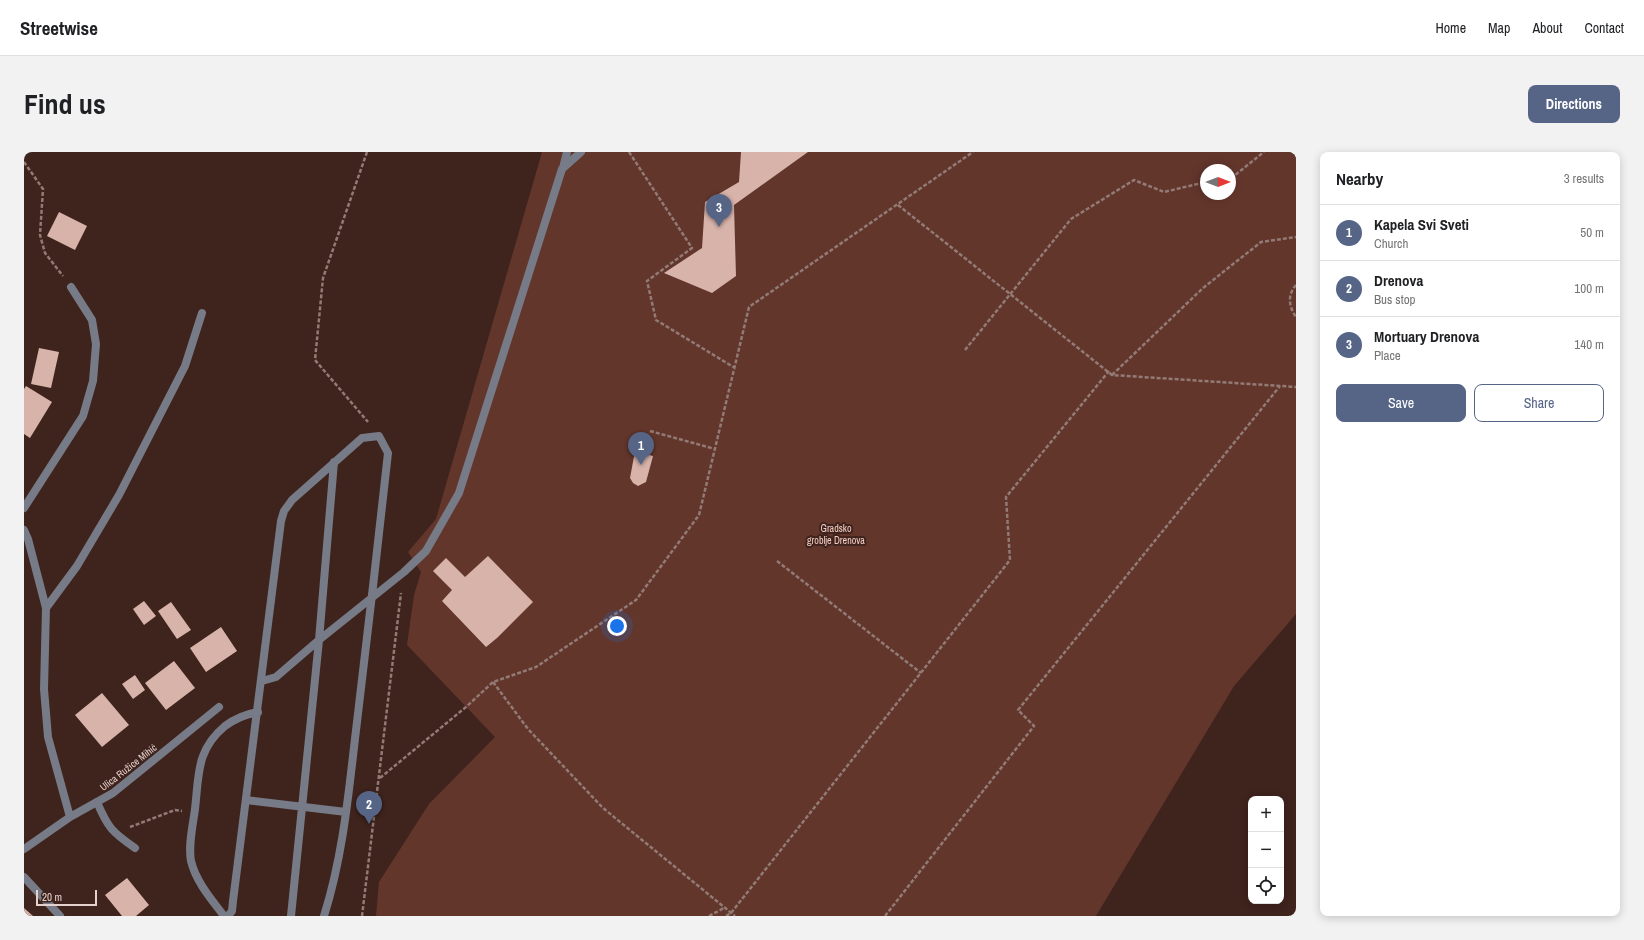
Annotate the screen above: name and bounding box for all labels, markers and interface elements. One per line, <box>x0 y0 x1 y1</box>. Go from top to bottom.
text: Streetwise <box>20 15 98 41</box>
text: Home <box>1435 19 1466 37</box>
text: Map <box>1488 19 1510 37</box>
text: About <box>1532 19 1562 37</box>
text: Contact <box>1584 19 1624 37</box>
text: Find us <box>24 85 106 123</box>
button: Directions <box>1528 85 1620 123</box>
north arrow <box>1200 164 1236 200</box>
text: Nearby <box>1336 167 1383 190</box>
text: 3 results <box>1564 170 1604 187</box>
pin: 3 <box>706 194 732 227</box>
text: Kapela Svi Sveti <box>1374 214 1469 235</box>
text: 1 <box>1346 224 1352 241</box>
text: 50 m <box>1580 224 1604 241</box>
text: Church <box>1374 235 1408 252</box>
text: Drenova <box>1374 270 1423 291</box>
text: 2 <box>1346 280 1352 297</box>
text: 100 m <box>1574 280 1604 297</box>
text: Bus stop <box>1374 291 1415 308</box>
text: Mortuary Drenova <box>1374 326 1479 347</box>
text: 3 <box>1346 336 1352 353</box>
text: 140 m <box>1574 336 1604 353</box>
text: Place <box>1374 347 1401 364</box>
button: Save <box>1336 384 1466 422</box>
button: Share <box>1474 384 1604 422</box>
pin: 1 <box>628 432 654 465</box>
park label: Gradsko groblje Drenova <box>807 522 865 547</box>
your location <box>607 616 627 636</box>
street label: Ulica Ružice Mihić <box>97 741 159 794</box>
pin: 2 <box>356 791 382 824</box>
map controls <box>1248 796 1284 904</box>
button: + <box>1248 796 1284 832</box>
button: − <box>1248 832 1284 868</box>
button: locate <box>1248 868 1284 904</box>
scale bar <box>36 888 97 907</box>
text: 20 m <box>42 890 62 904</box>

